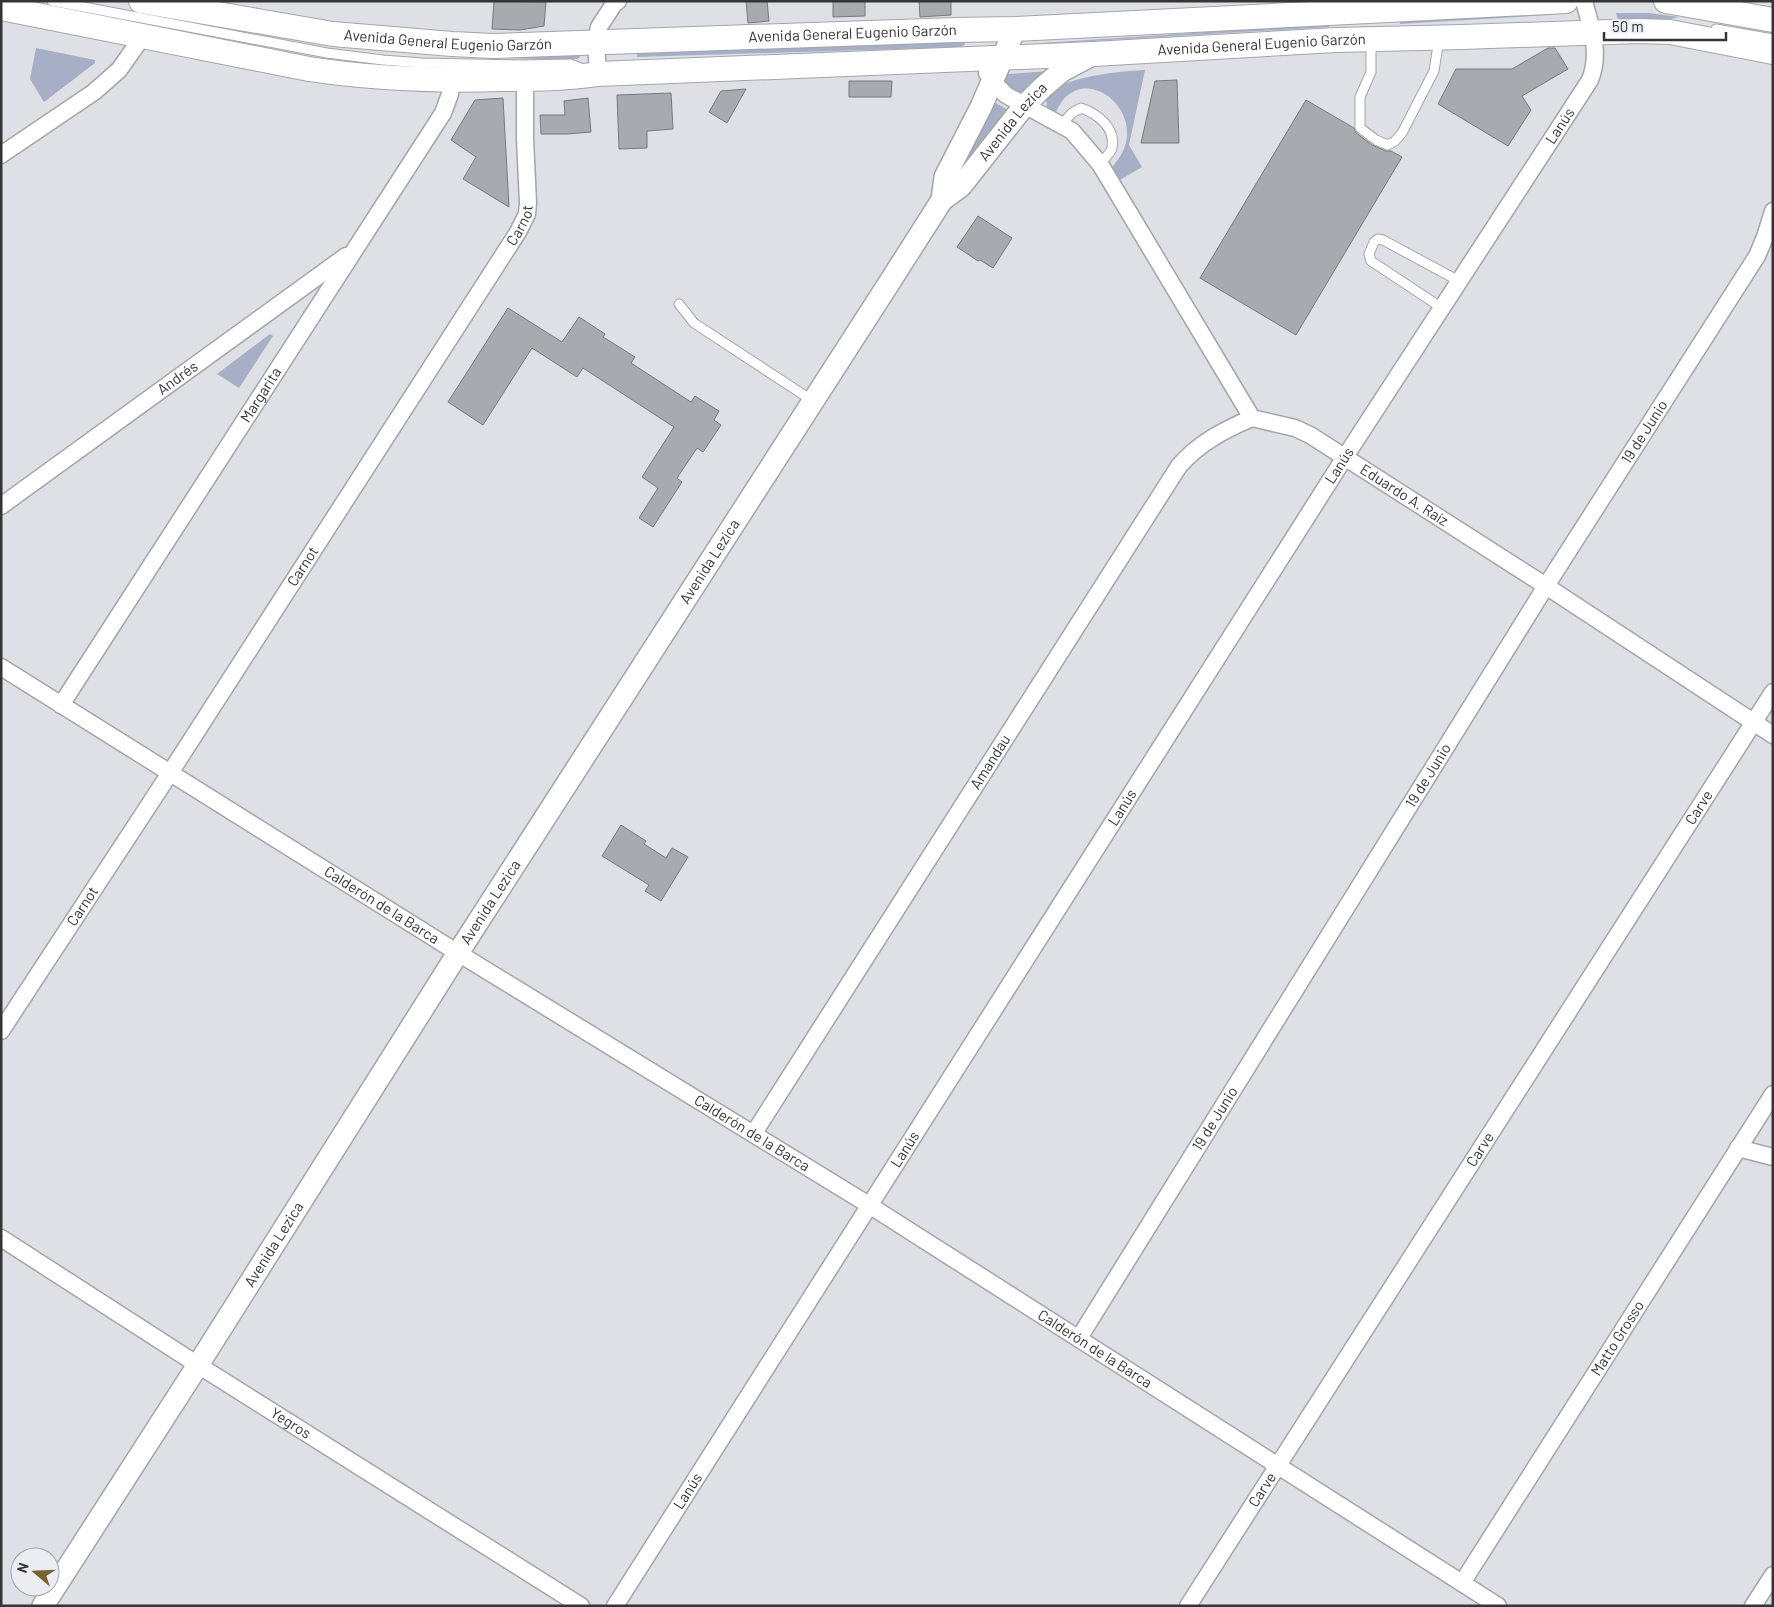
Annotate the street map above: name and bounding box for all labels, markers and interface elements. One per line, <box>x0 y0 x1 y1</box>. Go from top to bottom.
scale bar <box>1604 10 1726 42</box>
text: 50 m <box>1612 17 1644 35</box>
street label: Avenida General Eugenio Garzón <box>748 20 957 45</box>
street label: Avenida General Eugenio Garzón <box>343 25 552 54</box>
street label: Avenida General Eugenio Garzón <box>1157 29 1366 58</box>
street label: Avenida Lezica <box>974 78 1050 164</box>
street label: Lanús <box>1541 104 1578 147</box>
street label: Carnot <box>502 204 536 249</box>
street label: Andrés <box>153 357 201 398</box>
street label: Margarita <box>236 364 285 425</box>
street label: 19 de Junio <box>1617 396 1671 467</box>
street label: Lanús <box>1320 444 1357 487</box>
street label: Eduardo A. Raíz <box>1357 460 1452 529</box>
street label: Avenida Lezica <box>675 516 743 607</box>
street label: Carnot <box>283 543 321 589</box>
street label: Amandau <box>966 731 1014 792</box>
street label: 19 de Junio <box>1401 740 1454 810</box>
street label: Lanús <box>1103 785 1140 829</box>
street label: Carve <box>1681 786 1716 828</box>
street label: Avenida Lezica <box>456 856 524 947</box>
street label: Calderón de la Barca <box>321 862 443 947</box>
street label: Carnot <box>62 883 101 929</box>
street label: 19 de Junio <box>1188 1083 1241 1154</box>
street label: Calderón de la Barca <box>692 1090 814 1175</box>
street label: Lanús <box>886 1127 922 1170</box>
street label: Carve <box>1462 1128 1497 1170</box>
street label: Avenida Lezica <box>240 1198 307 1290</box>
street label: Matto Grosso <box>1586 1297 1647 1379</box>
street label: Calderón de la Barca <box>1035 1305 1156 1391</box>
street label: Yegros <box>268 1403 315 1442</box>
street label: Lanús <box>669 1469 705 1512</box>
street label: Carve <box>1244 1469 1279 1510</box>
north arrow <box>10 1547 60 1597</box>
text: N <box>13 1560 32 1575</box>

